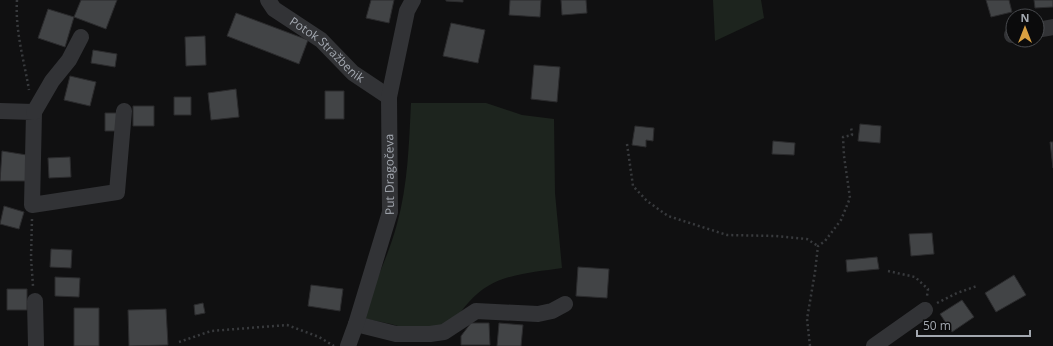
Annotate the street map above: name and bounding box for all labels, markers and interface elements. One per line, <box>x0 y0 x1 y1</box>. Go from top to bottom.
north arrow <box>1005 8 1045 48</box>
text: N <box>1021 10 1029 25</box>
street label: Potok Stražbenik <box>286 13 369 87</box>
street label: Put Dragočeva <box>380 134 398 215</box>
scale bar <box>917 312 1030 338</box>
text: 50 m <box>923 317 951 334</box>

